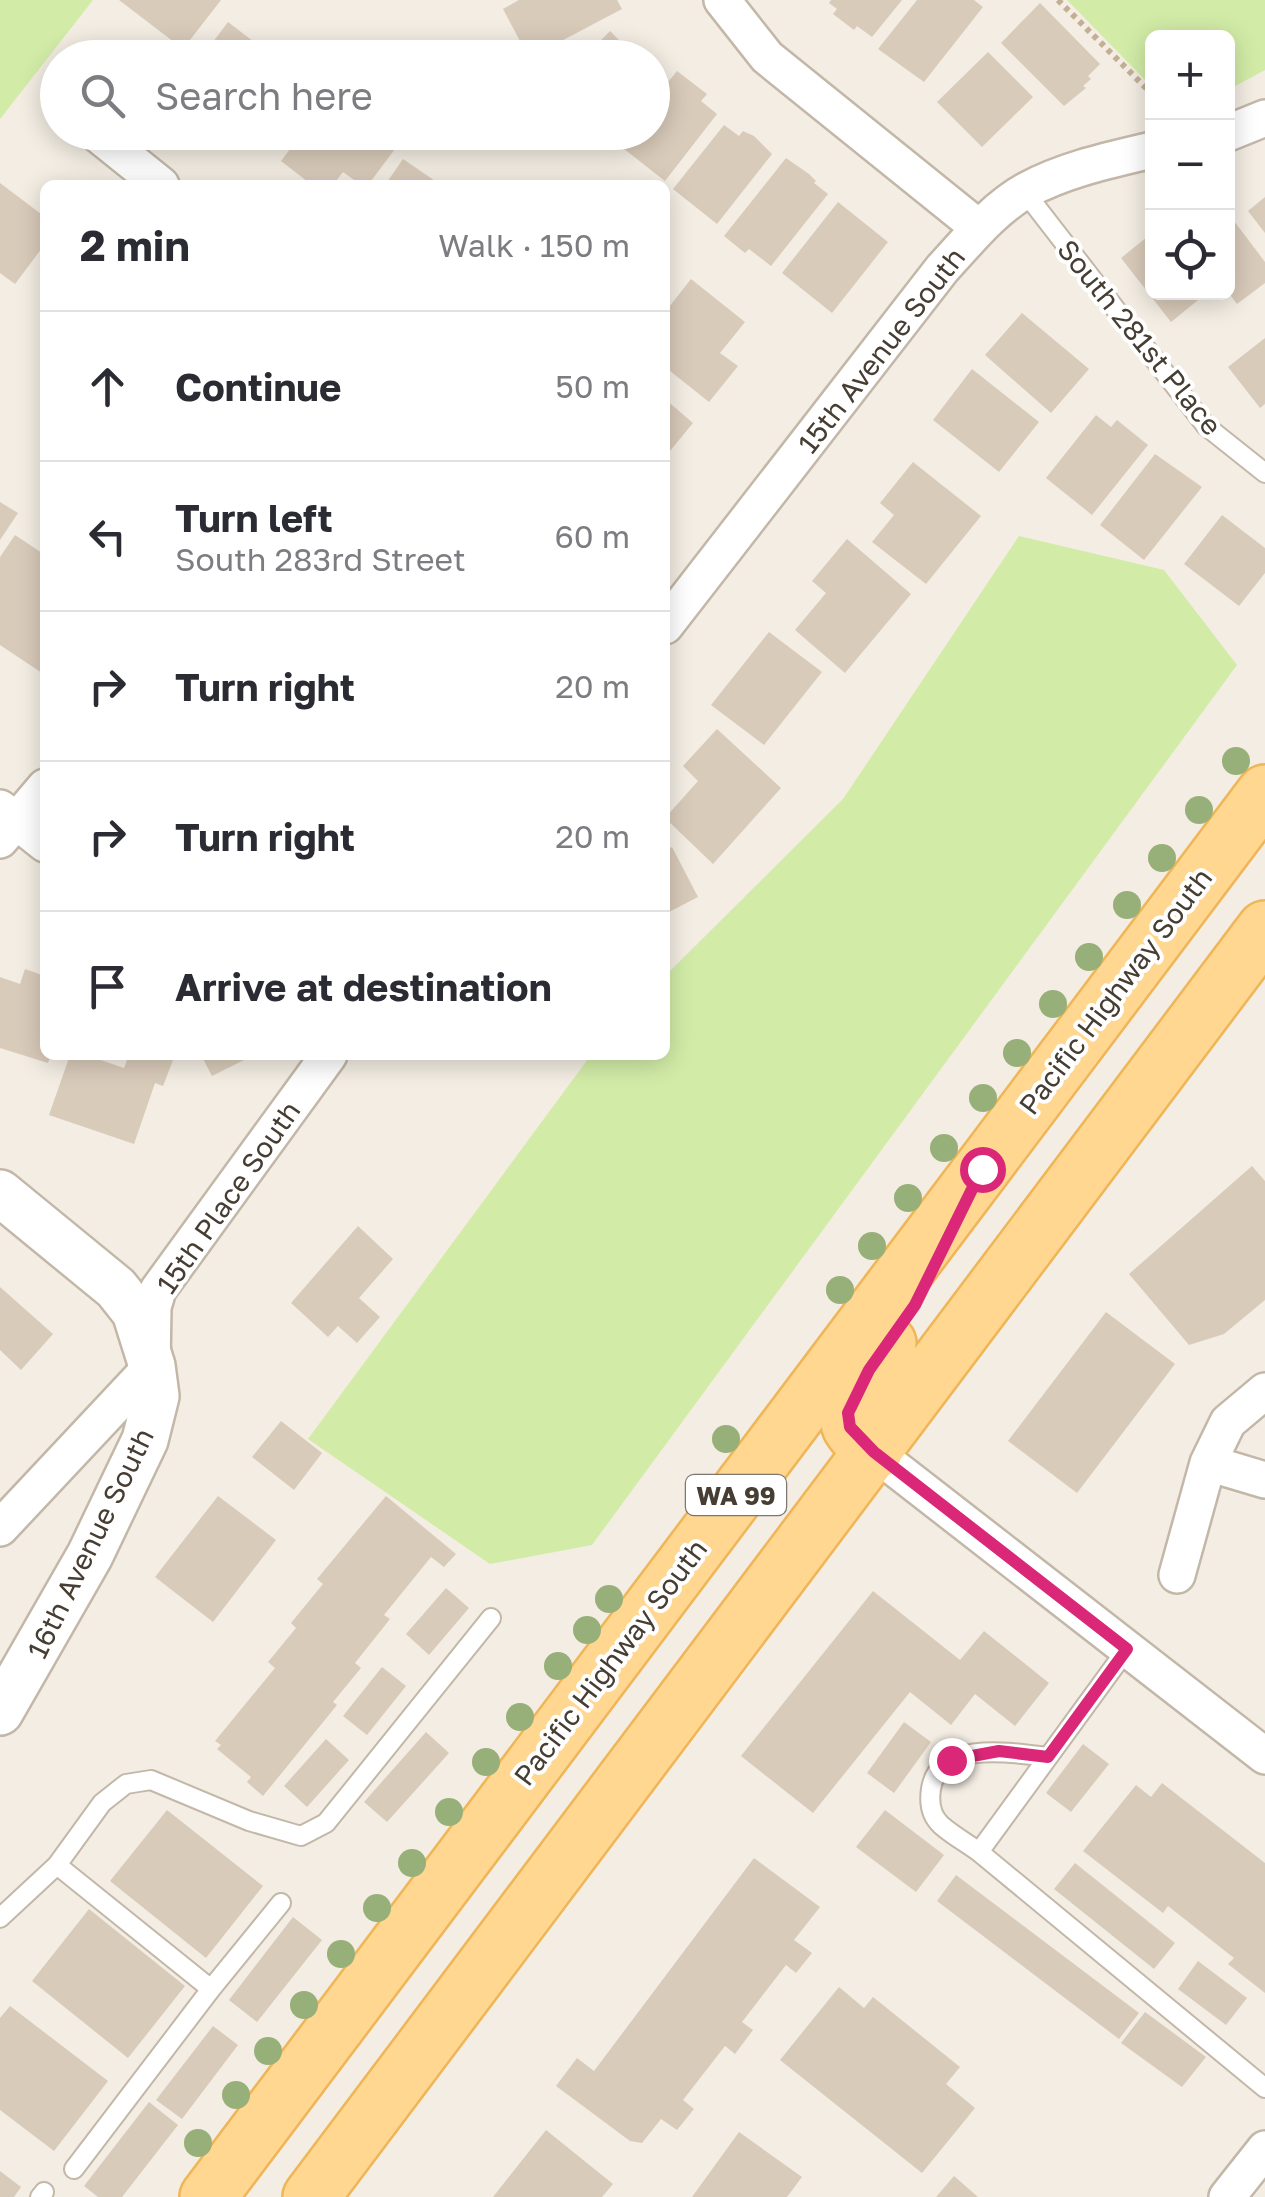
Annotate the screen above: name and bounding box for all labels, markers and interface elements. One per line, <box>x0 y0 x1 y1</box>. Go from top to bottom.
map controls <box>1145 30 1235 300</box>
button: + <box>1145 30 1235 120</box>
search box <box>40 40 670 150</box>
icon: search <box>75 68 130 123</box>
text: Search here <box>155 73 373 118</box>
button: − <box>1145 120 1235 210</box>
button: locate <box>1145 210 1235 300</box>
text: 2 min <box>80 220 190 270</box>
text: Walk · 150 m <box>438 226 630 264</box>
street label: South 281st Place <box>1051 233 1229 441</box>
street label: 15th Avenue South <box>791 241 971 459</box>
icon: ahead <box>80 359 135 414</box>
text: Continue <box>175 364 341 409</box>
text: 50 m <box>555 367 630 405</box>
text: Turn left <box>175 495 333 540</box>
icon: left <box>80 509 135 564</box>
text: 60 m <box>554 517 630 555</box>
text: South 283rd Street <box>175 540 466 578</box>
icon: right <box>80 659 135 714</box>
text: Turn right <box>175 664 355 709</box>
text: 20 m <box>555 667 630 705</box>
icon: right <box>80 809 135 864</box>
text: Turn right <box>175 814 355 859</box>
text: 20 m <box>555 817 630 855</box>
street label: Pacific Highway South <box>1012 861 1218 1121</box>
icon: arrive <box>80 959 135 1014</box>
text: Arrive at destination <box>175 964 552 1009</box>
street label: 15th Place South <box>149 1095 307 1299</box>
route start <box>960 1147 1006 1193</box>
street label: 16th Avenue South <box>20 1423 160 1663</box>
road number: WA 99 <box>686 1475 786 1515</box>
street label: Pacific Highway South <box>507 1532 713 1792</box>
route end <box>929 1738 975 1784</box>

